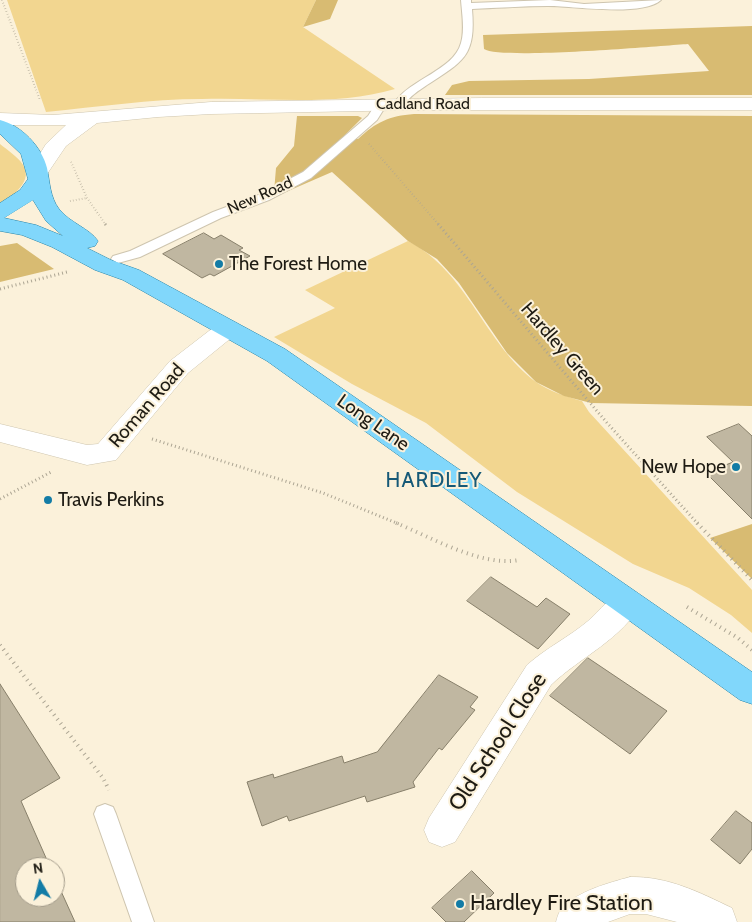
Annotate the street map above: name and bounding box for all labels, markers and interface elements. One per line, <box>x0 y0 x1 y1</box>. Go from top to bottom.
street label: Cadland Road <box>376 94 470 114</box>
street label: New Road <box>225 173 295 219</box>
place label: The Forest Home <box>229 253 367 275</box>
marker: The Forest Home <box>213 258 225 270</box>
street label: Hardley Green <box>516 298 608 400</box>
street label: Roman Road <box>104 359 190 453</box>
street label: Long Lane <box>332 390 414 456</box>
place label: New Hope <box>641 456 726 478</box>
marker: New Hope <box>730 461 742 473</box>
district label: HARDLEY <box>385 468 483 494</box>
place label: Travis Perkins <box>58 489 164 511</box>
marker: Travis Perkins <box>42 494 54 506</box>
street label: Old School Close <box>444 668 552 816</box>
north arrow <box>15 857 65 907</box>
text: N <box>32 859 44 878</box>
place label: Hardley Fire Station <box>470 891 653 917</box>
marker: Hardley Fire Station <box>454 898 466 910</box>

